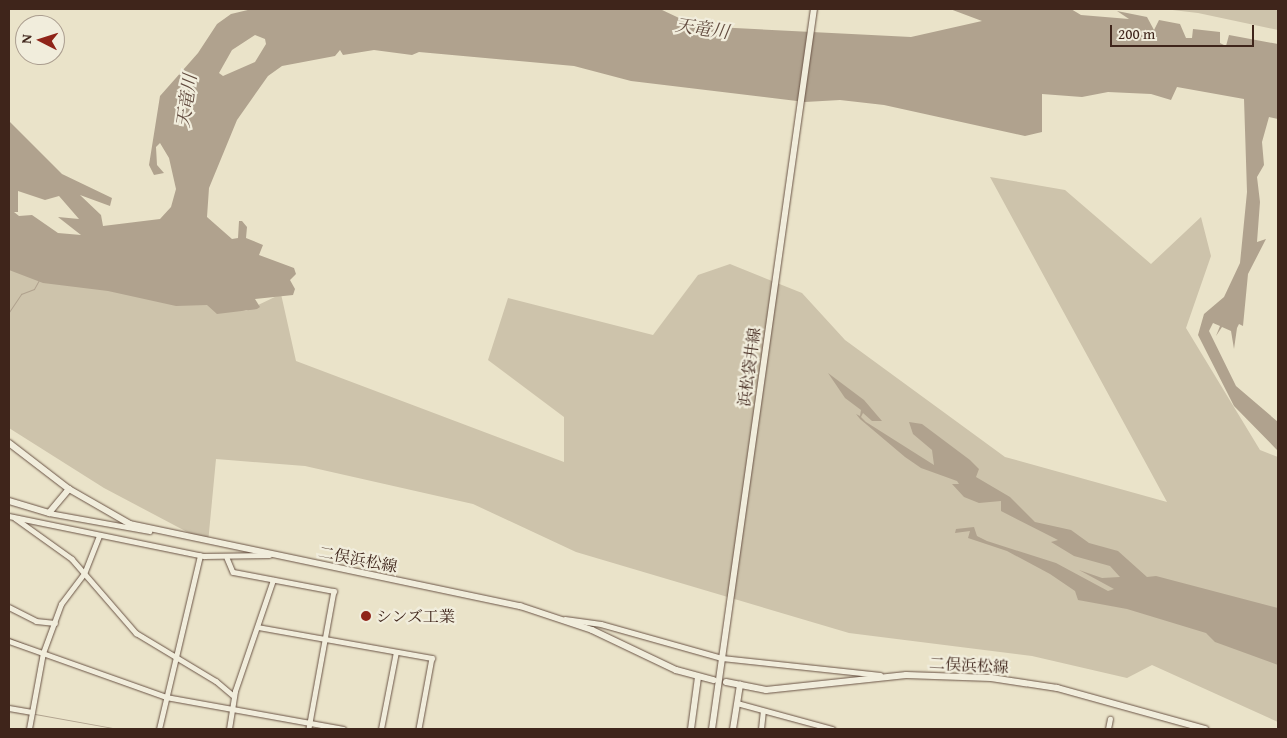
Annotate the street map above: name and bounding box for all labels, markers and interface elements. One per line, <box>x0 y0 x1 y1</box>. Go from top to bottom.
north arrow <box>15 15 65 65</box>
water label: 天竜川 <box>674 15 730 43</box>
scale bar <box>1112 15 1256 47</box>
text: 200 m <box>1118 23 1155 44</box>
text: N <box>16 33 36 44</box>
water label: 天竜川 <box>173 73 201 129</box>
street label: 浜松袋井線 <box>734 326 764 408</box>
street label: 二俣浜松線 <box>317 542 399 576</box>
place label: シンズ工業 <box>376 606 456 626</box>
marker: シンズ工業 <box>360 610 372 622</box>
street label: 二俣浜松線 <box>929 653 1009 677</box>

